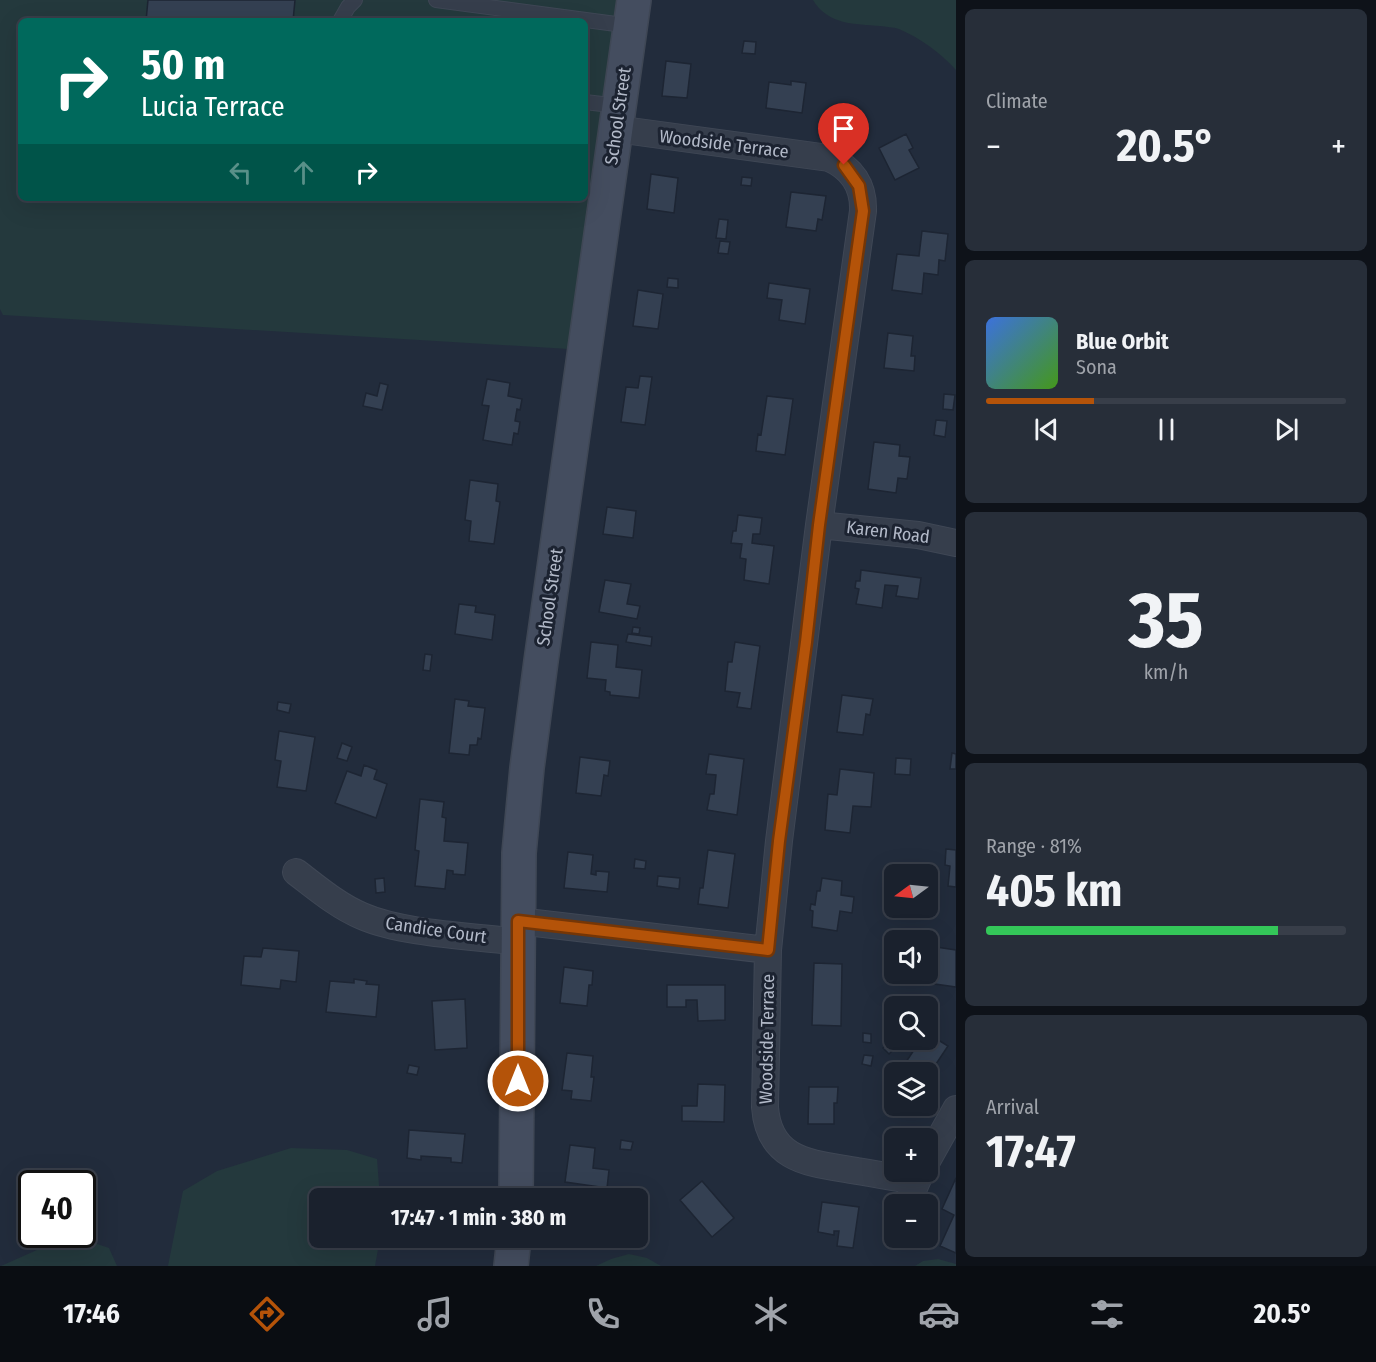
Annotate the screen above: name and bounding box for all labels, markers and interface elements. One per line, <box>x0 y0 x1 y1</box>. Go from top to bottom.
text: 50 m <box>141 40 225 90</box>
icon: right <box>42 42 120 120</box>
street label: School Street <box>600 66 636 166</box>
text: Climate <box>986 89 1048 113</box>
text: Lucia Terrace <box>141 91 285 123</box>
pin <box>818 103 869 165</box>
icon: arrive <box>827 112 860 145</box>
text: 20.5° <box>1116 119 1215 173</box>
street label: Woodside Terrace <box>658 125 790 163</box>
text: − <box>986 127 1001 167</box>
text: + <box>1331 127 1346 167</box>
icon: left <box>224 156 257 189</box>
icon: ahead <box>287 156 320 189</box>
icon: right <box>350 156 383 189</box>
text: Blue Orbit <box>1076 328 1169 355</box>
text: Sona <box>1076 355 1117 379</box>
icon: previous <box>1030 413 1063 446</box>
icon: pause <box>1150 413 1183 446</box>
icon: next <box>1270 413 1303 446</box>
street label: Karen Road <box>845 516 931 548</box>
street label: School Street <box>532 547 568 647</box>
text: 35 <box>1128 574 1204 668</box>
text: km/h <box>1144 660 1188 684</box>
text: Range · 81% <box>986 834 1082 858</box>
north arrow <box>884 864 938 918</box>
map controls <box>884 864 938 1248</box>
text: 405 km <box>986 864 1122 918</box>
street label: Candice Court <box>384 912 488 948</box>
button: sound <box>884 930 938 984</box>
street label: Woodside Terrace <box>755 974 779 1104</box>
button: search <box>884 996 938 1050</box>
position arrow <box>486 1049 550 1113</box>
button: layers <box>884 1062 938 1116</box>
text: Arrival <box>986 1095 1039 1119</box>
text: 17:47 <box>986 1125 1076 1179</box>
button: + <box>884 1128 938 1182</box>
speed limit sign: 40 <box>18 1170 96 1248</box>
button: − <box>884 1194 938 1248</box>
text: 17:47 · 1 min · 380 m <box>391 1204 566 1231</box>
icon: directions <box>246 1293 288 1335</box>
icon: music <box>414 1293 456 1335</box>
icon: phone <box>582 1293 624 1335</box>
icon: climate <box>750 1293 792 1335</box>
icon: car <box>918 1293 960 1335</box>
icon: filters <box>1086 1293 1128 1335</box>
text: 17:46 <box>63 1298 120 1330</box>
text: 20.5° <box>1254 1298 1313 1330</box>

